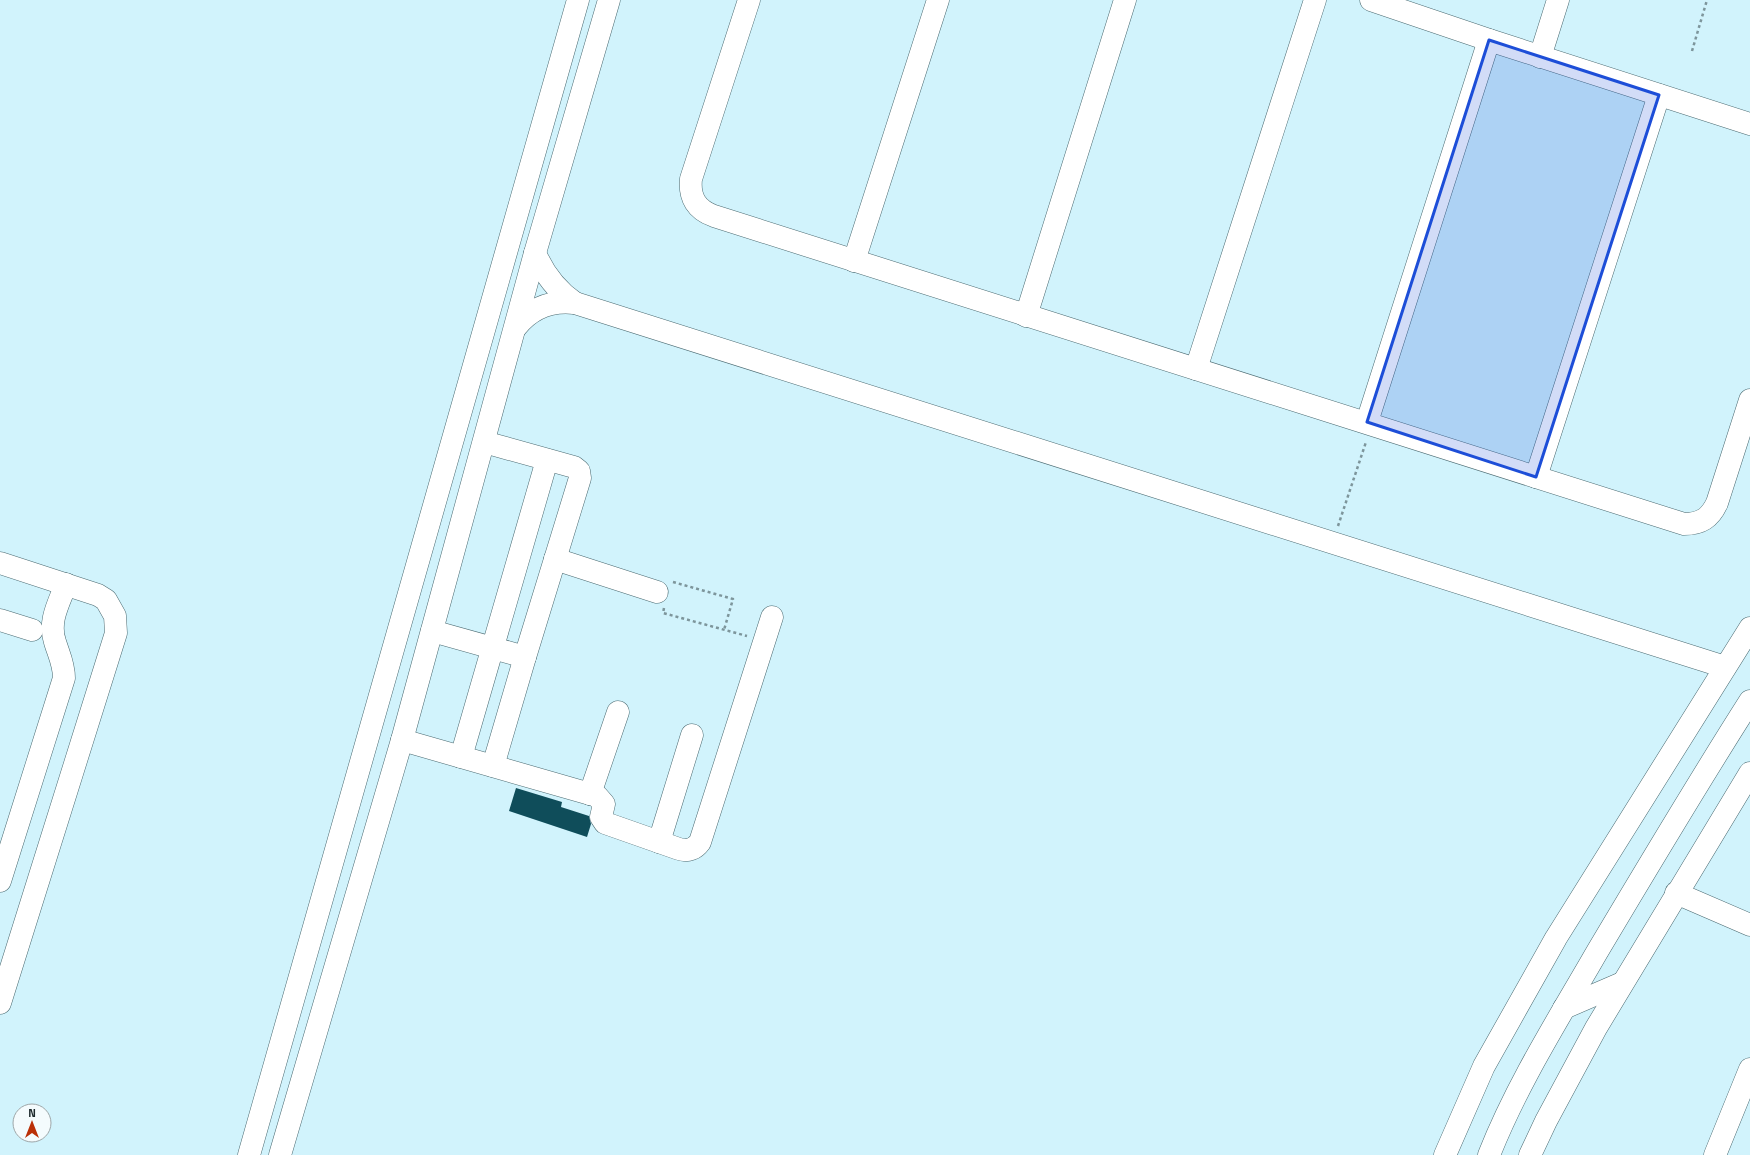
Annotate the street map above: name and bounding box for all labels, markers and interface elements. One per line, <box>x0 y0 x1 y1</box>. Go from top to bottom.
north arrow <box>12 1103 52 1143</box>
text: N <box>28 1105 36 1121</box>

